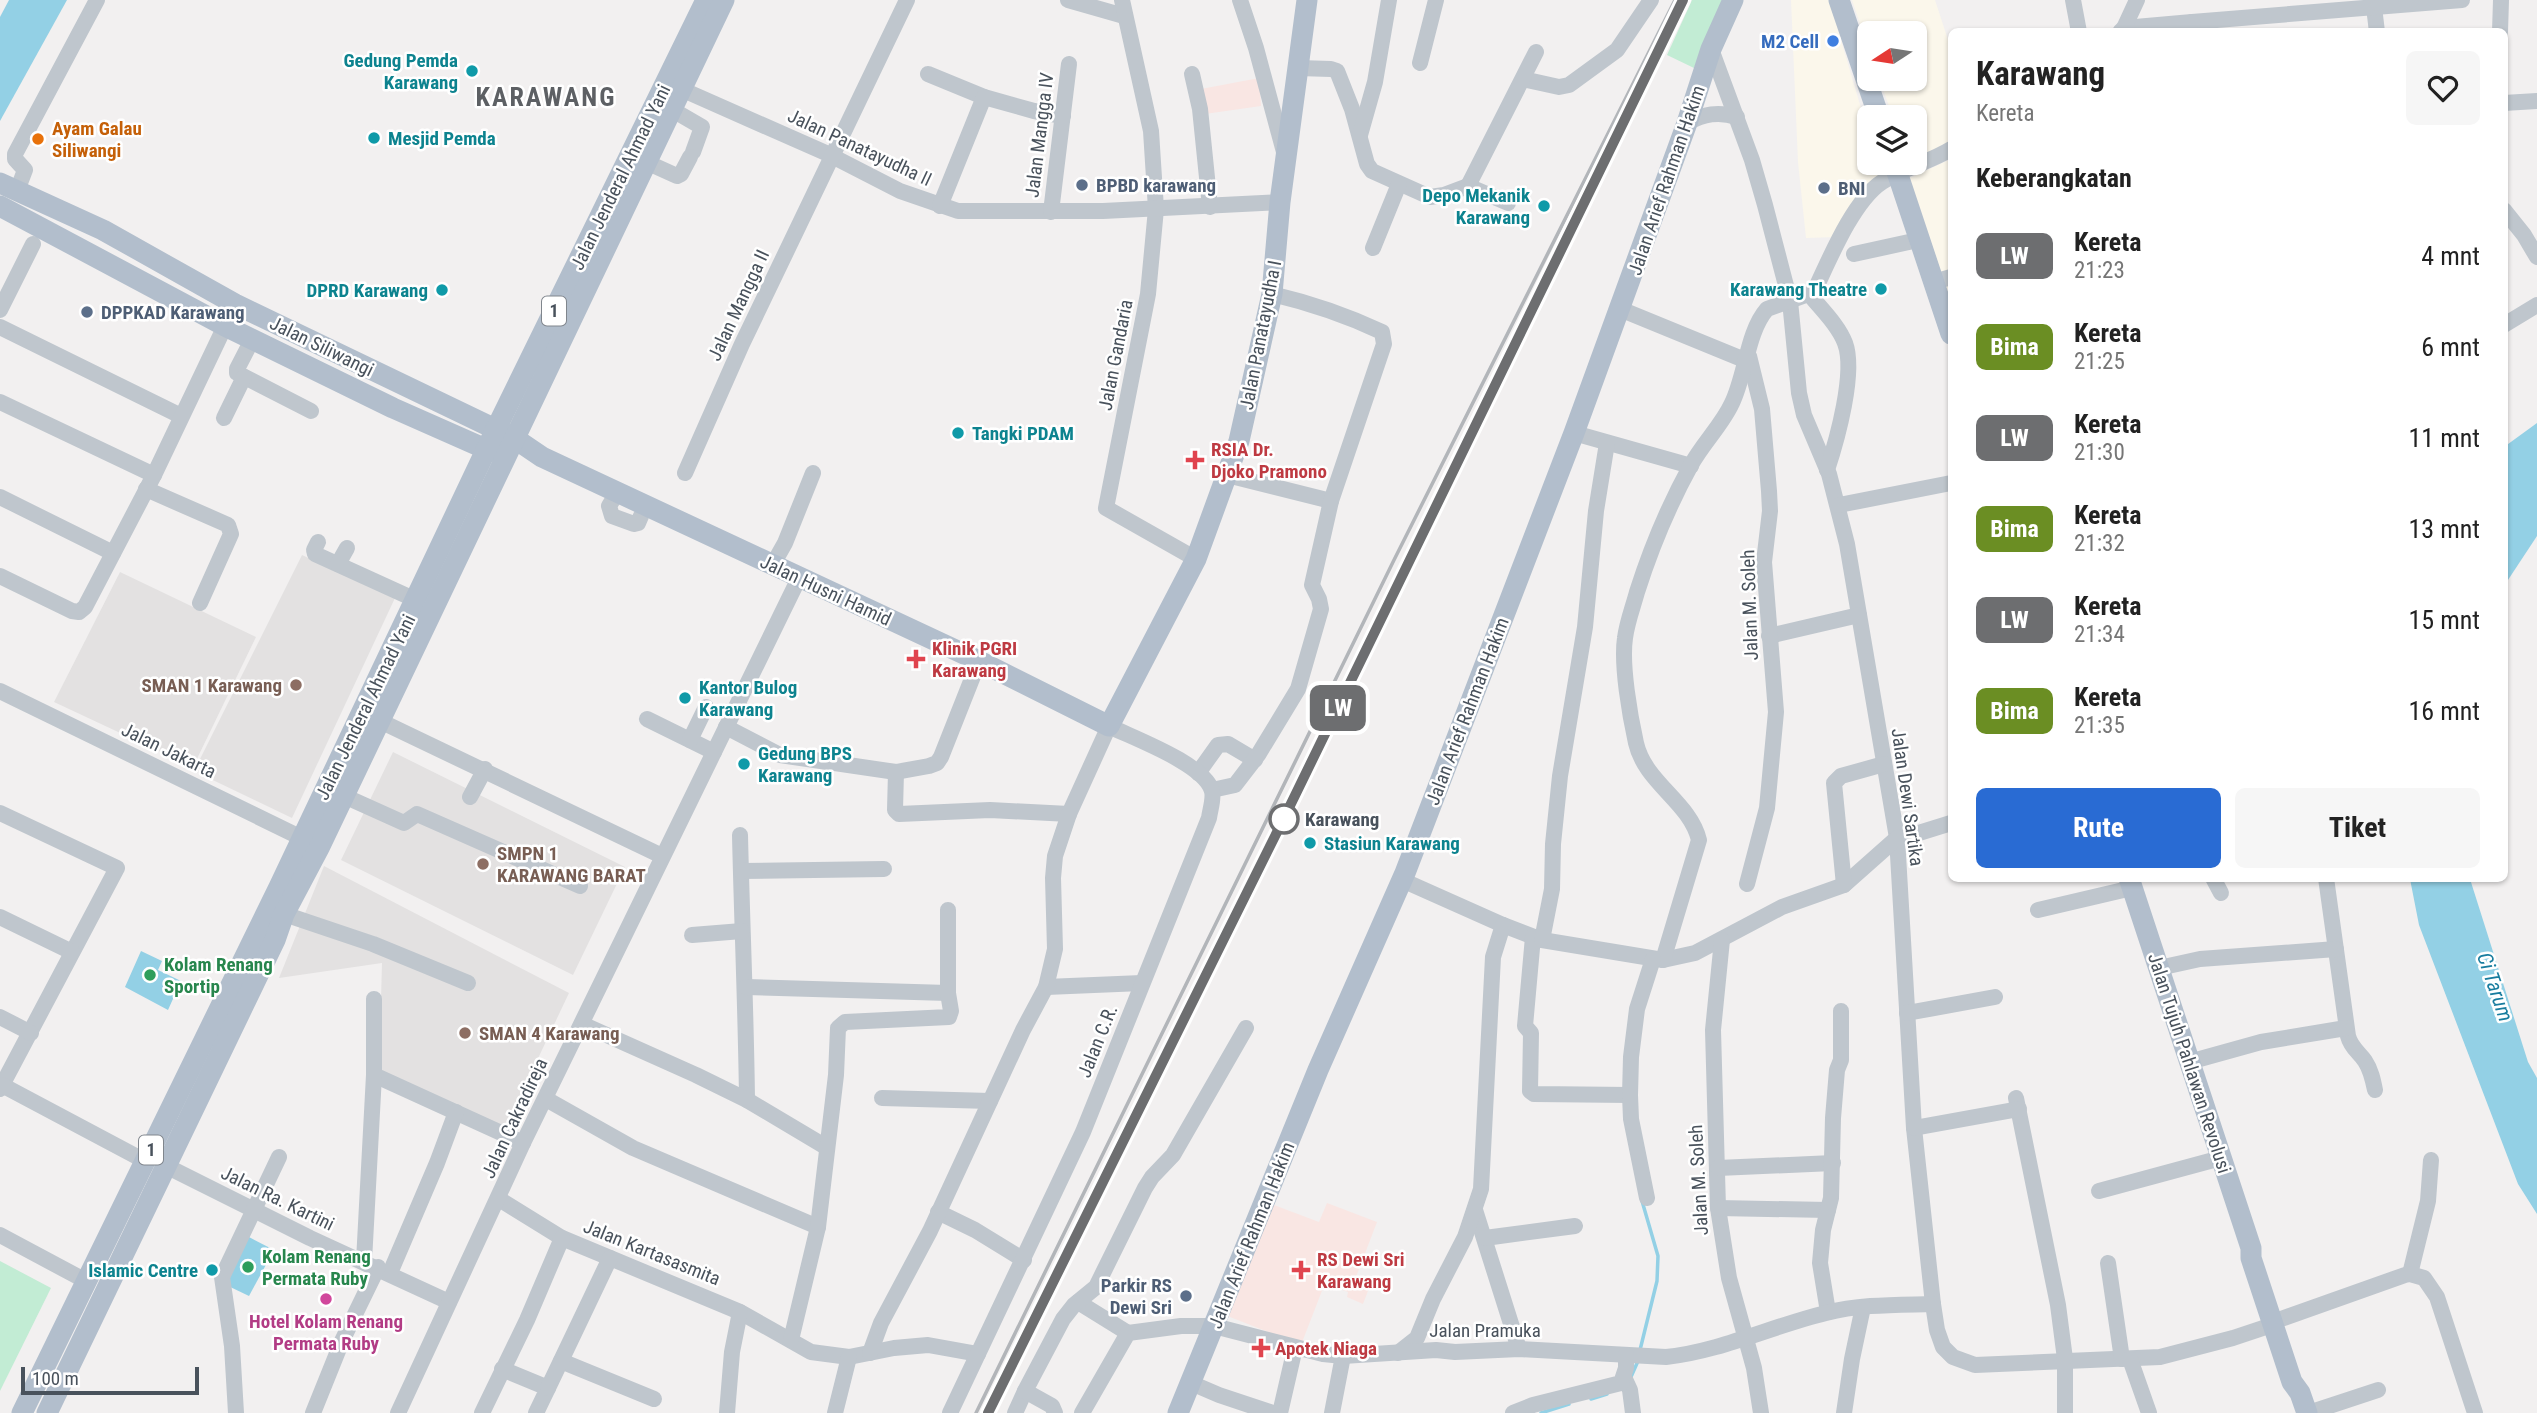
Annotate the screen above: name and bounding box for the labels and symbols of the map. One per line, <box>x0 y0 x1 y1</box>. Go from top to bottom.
north arrow <box>1857 21 1927 91</box>
place label: M2 Cell <box>1761 30 1819 53</box>
marker: M2 Cell <box>1825 33 1841 49</box>
place label: Gedung Pemda Karawang <box>343 49 458 94</box>
marker: Gedung Pemda Karawang <box>464 63 480 79</box>
street label: Jalan Mangga IV <box>1020 71 1059 199</box>
street label: Jalan Jenderal Ahmad Yani <box>566 81 675 274</box>
district label: KARAWANG <box>476 82 616 112</box>
street label: Jalan Arief Rahman Hakim <box>1623 82 1710 278</box>
street label: Jalan Panatayudha II <box>784 104 936 191</box>
place label: Ayam Galau Siliwangi <box>52 117 142 162</box>
place label: Mesjid Pemda <box>388 127 496 150</box>
marker: Mesjid Pemda <box>366 130 382 146</box>
marker: Ayam Galau Siliwangi <box>30 131 46 147</box>
place label: BPBD karawang <box>1096 174 1216 197</box>
marker: BPBD karawang <box>1074 177 1090 193</box>
place label: BNI <box>1838 177 1865 200</box>
marker: BNI <box>1816 180 1832 196</box>
place label: Depo Mekanik Karawang <box>1422 184 1531 229</box>
marker: Depo Mekanik Karawang <box>1536 198 1552 214</box>
street label: Jalan Mangga II <box>703 246 774 364</box>
street label: Jalan Panatayudha I <box>1235 258 1286 412</box>
place label: Karawang Theatre <box>1730 278 1867 301</box>
place label: DPRD Karawang <box>307 279 428 302</box>
marker: Karawang Theatre <box>1873 281 1889 297</box>
marker: DPRD Karawang <box>434 282 450 298</box>
road number: 1 <box>542 296 566 326</box>
street label: Jalan Gandaria <box>1093 298 1138 413</box>
place label: DPPKAD Karawang <box>101 301 245 324</box>
marker: DPPKAD Karawang <box>79 304 95 320</box>
street label: Jalan Siliwangi <box>266 311 377 381</box>
place label: Tangki PDAM <box>972 422 1074 445</box>
marker: Tangki PDAM <box>950 425 966 441</box>
place label: RSIA Dr. Djoko Pramono <box>1211 438 1327 483</box>
marker: RSIA Dr. Djoko Pramono <box>1185 450 1205 470</box>
street label: Jalan M. Soleh <box>1736 549 1763 661</box>
street label: Jalan Husni Hamid <box>757 550 895 631</box>
street label: Jalan Jenderal Ahmad Yani <box>311 611 420 804</box>
street label: Jalan Arief Rahman Hakim <box>1421 614 1514 808</box>
place label: Klinik PGRI Karawang <box>932 637 1017 682</box>
marker: Klinik PGRI Karawang <box>906 649 926 669</box>
place label: SMAN 1 Karawang <box>142 674 282 697</box>
place label: Kantor Bulog Karawang <box>699 676 797 721</box>
marker: SMAN 1 Karawang <box>288 677 304 693</box>
line badge: LW <box>1306 685 1370 731</box>
marker: Kantor Bulog Karawang <box>677 690 693 706</box>
street label: Jalan Jakarta <box>118 718 220 783</box>
street label: Jalan Dewi Sartika <box>1886 727 1929 867</box>
place label: Gedung BPS Karawang <box>758 742 852 787</box>
marker: Gedung BPS Karawang <box>736 756 752 772</box>
marker: Karawang <box>1269 804 1299 834</box>
place label: Karawang <box>1305 808 1379 831</box>
place label: Stasiun Karawang <box>1324 832 1460 855</box>
marker: Stasiun Karawang <box>1302 835 1318 851</box>
place label: SMPN 1 KARAWANG BARAT <box>497 842 646 887</box>
marker: SMPN 1 KARAWANG BARAT <box>475 856 491 872</box>
water label: Ci Tarum <box>2472 949 2518 1025</box>
street label: Jalan Tujuh Pahlawan Revolusi <box>2143 950 2236 1176</box>
place label: Kolam Renang Sportip <box>164 953 273 998</box>
marker: Kolam Renang Sportip <box>142 967 158 983</box>
street label: Jalan C.R. <box>1073 1002 1122 1081</box>
place label: SMAN 4 Karawang <box>479 1022 620 1045</box>
marker: SMAN 4 Karawang <box>457 1025 473 1041</box>
street label: Jalan Cakradireja <box>477 1054 552 1182</box>
street label: Jalan M. Soleh <box>1684 1124 1713 1236</box>
road number: 1 <box>139 1135 163 1164</box>
street label: Jalan Arief Rahman Hakim <box>1204 1139 1299 1332</box>
street label: Jalan Ra. Kartini <box>217 1161 338 1236</box>
street label: Jalan Kartasasmita <box>580 1215 724 1290</box>
place label: Kolam Renang Permata Ruby <box>262 1245 371 1290</box>
place label: RS Dewi Sri Karawang <box>1317 1248 1405 1293</box>
place label: Islamic Centre <box>88 1259 198 1282</box>
marker: Kolam Renang Permata Ruby <box>240 1259 256 1275</box>
marker: RS Dewi Sri Karawang <box>1291 1260 1311 1280</box>
marker: Islamic Centre <box>204 1262 220 1278</box>
place label: Parkir RS Dewi Sri <box>1101 1274 1172 1319</box>
marker: Parkir RS Dewi Sri <box>1178 1288 1194 1304</box>
marker: Hotel Kolam Renang Permata Ruby <box>318 1291 334 1307</box>
place label: Hotel Kolam Renang Permata Ruby <box>249 1310 403 1355</box>
street label: Jalan Pramuka <box>1429 1319 1541 1342</box>
place label: Apotek Niaga <box>1275 1337 1377 1360</box>
marker: Apotek Niaga <box>1253 1340 1269 1356</box>
scale bar <box>21 1364 200 1396</box>

